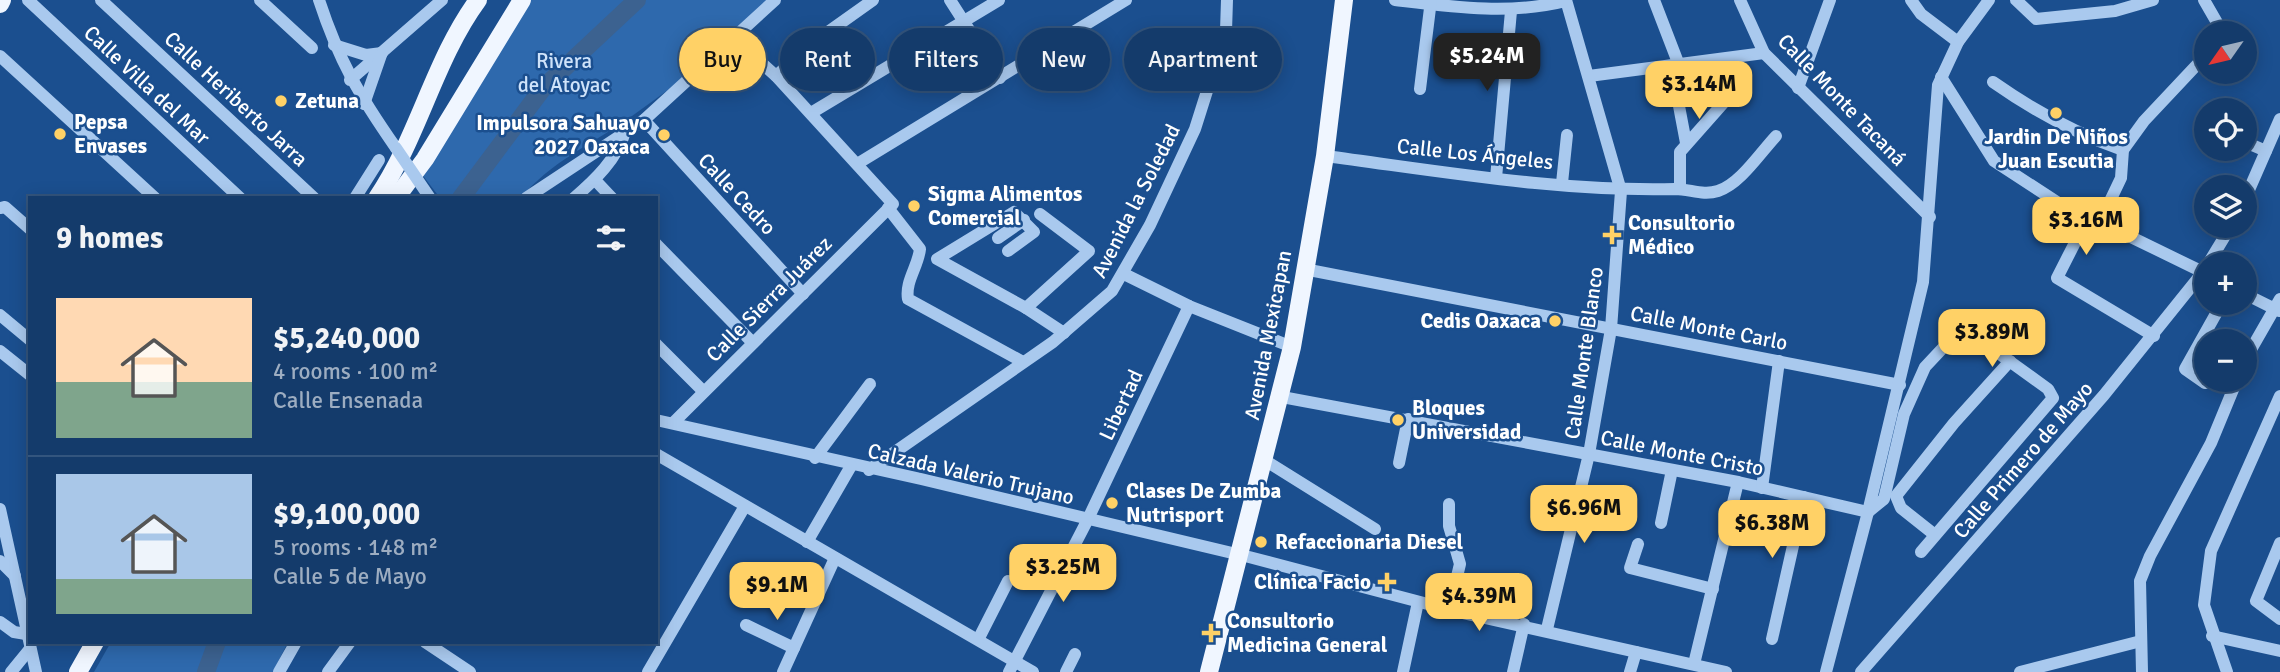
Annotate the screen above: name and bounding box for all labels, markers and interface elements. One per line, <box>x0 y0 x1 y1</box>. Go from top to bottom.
street label: Calle Villa del Mar <box>78 20 216 150</box>
north arrow <box>2194 21 2258 84</box>
map controls <box>2194 21 2257 392</box>
street label: Calle Heriberto Jarra <box>159 26 313 172</box>
chip: Buy <box>679 28 766 91</box>
chip: Rent <box>780 28 875 91</box>
chip: Filters <box>889 28 1003 91</box>
chip: New <box>1017 28 1110 91</box>
chip: Apartment <box>1124 28 1282 91</box>
street label: Calle Monte Tacaná <box>1772 28 1912 172</box>
pin: $5.24M <box>1430 34 1544 93</box>
text: $5.24M <box>1449 41 1525 70</box>
park label: Rivera del Atoyac <box>518 48 610 98</box>
pin: $3.14M <box>1642 61 1756 121</box>
text: $3.14M <box>1661 69 1737 98</box>
place label: Zetuna <box>295 88 359 114</box>
marker: Zetuna <box>273 93 289 109</box>
button: locate <box>2194 98 2257 161</box>
marker: Jardin De Niños Juan Escutia <box>2048 105 2064 121</box>
place label: Pepsa Envases <box>74 109 147 159</box>
place label: Impulsora Sahuayo 2027 Oaxaca <box>476 110 650 160</box>
street label: Avenida la Soledad <box>1086 120 1186 282</box>
place label: Jardin De Niños Juan Escutia <box>1984 124 2128 174</box>
marker: Pepsa Envases <box>52 126 68 142</box>
marker: Impulsora Sahuayo 2027 Oaxaca <box>656 127 672 143</box>
street label: Calle Los Ángeles <box>1396 133 1554 175</box>
street label: Calle Cedro <box>692 148 782 240</box>
button: layers <box>2194 175 2257 238</box>
place label: Sigma Alimentos Comercial <box>928 181 1082 231</box>
marker: Sigma Alimentos Comercial <box>906 198 922 214</box>
pin: $3.16M <box>2029 198 2143 257</box>
text: $3.16M <box>2048 205 2124 234</box>
place label: Consultorio Médico <box>1628 210 1735 260</box>
icon: filters <box>592 219 630 257</box>
text: 9 homes <box>56 220 163 257</box>
marker: Consultorio Médico <box>1602 225 1622 245</box>
street label: Calle Sierra Juárez <box>701 231 837 367</box>
street label: Avenida Mexicapan <box>1239 248 1297 422</box>
button: + <box>2194 252 2257 315</box>
street label: Calle Monte Blanco <box>1559 265 1609 441</box>
street label: Calle Monte Carlo <box>1628 300 1790 356</box>
place label: Cedis Oaxaca <box>1420 308 1541 334</box>
pin: $3.89M <box>1935 310 2049 369</box>
marker: Cedis Oaxaca <box>1547 313 1563 329</box>
text: $3.89M <box>1954 317 2030 346</box>
text: $5,240,000 <box>273 320 420 357</box>
icon: home <box>112 326 196 410</box>
button: − <box>2194 329 2257 392</box>
text: 4 rooms · 100 m² <box>273 357 438 386</box>
street label: Libertad <box>1093 365 1149 445</box>
street label: Calle Primero de Mayo <box>1948 376 2098 544</box>
text: Calle Ensenada <box>273 386 423 415</box>
place label: Bloques Universidad <box>1412 395 1521 445</box>
marker: Bloques Universidad <box>1390 412 1406 428</box>
street label: Calle Monte Cristo <box>1598 424 1766 482</box>
street label: Calzada Valerio Trujano <box>865 438 1077 510</box>
place label: Clases De Zumba Nutrisport <box>1126 478 1282 528</box>
pin: $6.96M <box>1527 486 1641 545</box>
text: $6.96M <box>1546 493 1622 522</box>
marker: Clases De Zumba Nutrisport <box>1104 495 1120 511</box>
text: $9,100,000 <box>273 496 420 533</box>
pin: $6.38M <box>1715 500 1829 560</box>
icon: home <box>112 502 196 586</box>
text: $6.38M <box>1734 508 1810 537</box>
place label: Refaccionaria Diesel <box>1275 529 1464 555</box>
text: 5 rooms · 148 m² <box>273 533 438 562</box>
marker: Refaccionaria Diesel <box>1253 534 1269 550</box>
pin: $3.25M <box>1006 544 1120 604</box>
text: $3.25M <box>1025 552 1101 581</box>
text: Calle 5 de Mayo <box>273 562 427 591</box>
pin: $9.1M <box>728 562 826 622</box>
place label: Clínica Facio <box>1254 569 1371 595</box>
text: $9.1M <box>745 570 809 599</box>
marker: Clínica Facio <box>1377 572 1397 592</box>
pin: $4.39M <box>1422 574 1536 633</box>
text: $4.39M <box>1441 581 1517 610</box>
place label: Consultorio Medicina General <box>1227 608 1388 658</box>
marker: Consultorio Medicina General <box>1201 623 1221 643</box>

